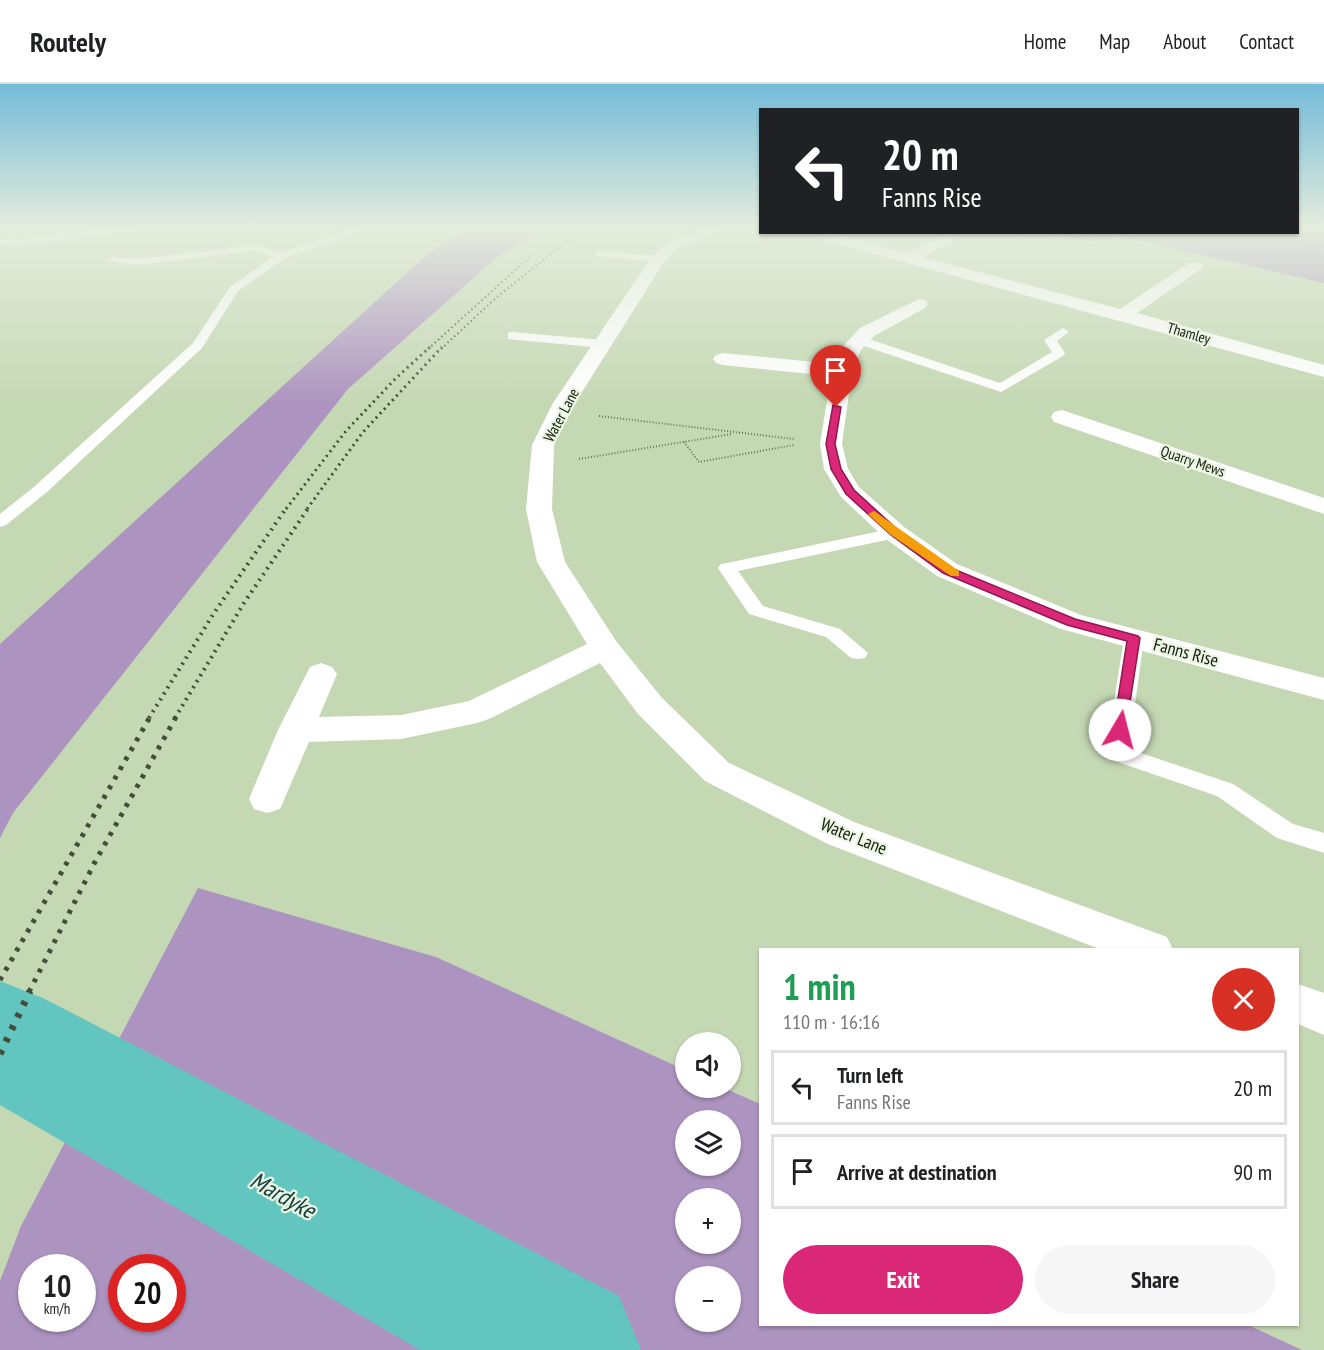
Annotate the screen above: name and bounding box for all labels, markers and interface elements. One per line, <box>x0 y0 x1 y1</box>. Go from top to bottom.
text: Routely <box>30 23 106 60</box>
text: Home <box>1024 28 1066 55</box>
text: Map <box>1099 28 1130 55</box>
text: About <box>1163 28 1206 55</box>
text: Contact <box>1239 28 1294 55</box>
text: 20 m <box>882 127 959 182</box>
icon: left <box>783 132 861 210</box>
text: Fanns Rise <box>882 180 982 214</box>
street label: Thamley <box>1165 318 1213 348</box>
pin <box>810 345 861 407</box>
icon: arrive <box>819 354 852 387</box>
street label: Water Lane <box>539 385 583 445</box>
street label: Quarry Mews <box>1158 441 1228 481</box>
street label: Fanns Rise <box>1151 632 1221 672</box>
position arrow <box>1088 698 1152 762</box>
street label: Water Lane <box>818 812 890 860</box>
text: 1 min <box>783 963 856 1010</box>
button: close <box>1212 968 1275 1031</box>
text: 110 m · 16:16 <box>783 1009 880 1035</box>
map controls <box>675 1032 741 1332</box>
button: sound <box>675 1032 741 1098</box>
text: Turn left <box>837 1061 903 1089</box>
icon: left <box>786 1071 819 1104</box>
text: 20 m <box>1233 1074 1272 1102</box>
text: Fanns Rise <box>837 1089 911 1115</box>
button: layers <box>675 1110 741 1176</box>
icon: arrive <box>786 1155 819 1188</box>
text: Arrive at destination <box>837 1158 997 1186</box>
text: 90 m <box>1233 1158 1272 1186</box>
water label: Mardyke <box>245 1165 323 1227</box>
button: + <box>675 1188 741 1254</box>
button: Exit <box>783 1245 1023 1314</box>
button: Share <box>1035 1245 1275 1314</box>
speed limit sign: 20 <box>108 1254 186 1332</box>
text: 10 <box>43 1266 71 1305</box>
button: − <box>675 1266 741 1332</box>
text: km/h <box>44 1299 70 1318</box>

